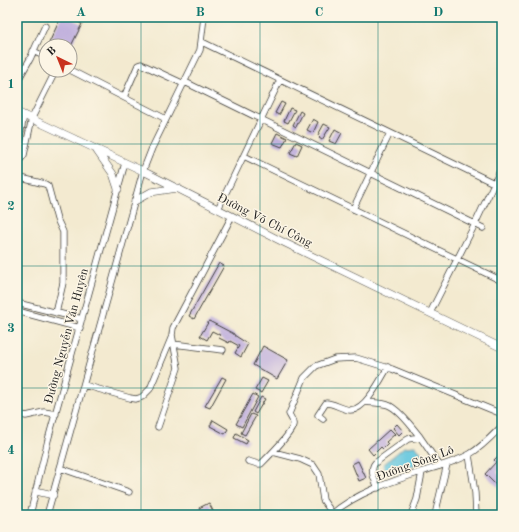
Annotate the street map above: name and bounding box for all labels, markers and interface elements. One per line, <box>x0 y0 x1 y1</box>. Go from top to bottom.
text: A <box>76 6 86 19</box>
text: B <box>195 6 205 19</box>
text: C <box>315 6 323 19</box>
text: D <box>433 6 443 19</box>
north arrow <box>38 38 78 78</box>
text: B <box>46 45 59 58</box>
text: 1 <box>7 78 15 91</box>
street label: Đường Võ Chí Công <box>215 192 314 250</box>
text: 2 <box>7 200 15 213</box>
street label: Đường Nguyễn Văn Huyên <box>42 266 91 405</box>
text: 3 <box>7 322 15 335</box>
text: 4 <box>7 444 15 457</box>
street label: Đường Sông Lô <box>375 444 456 484</box>

